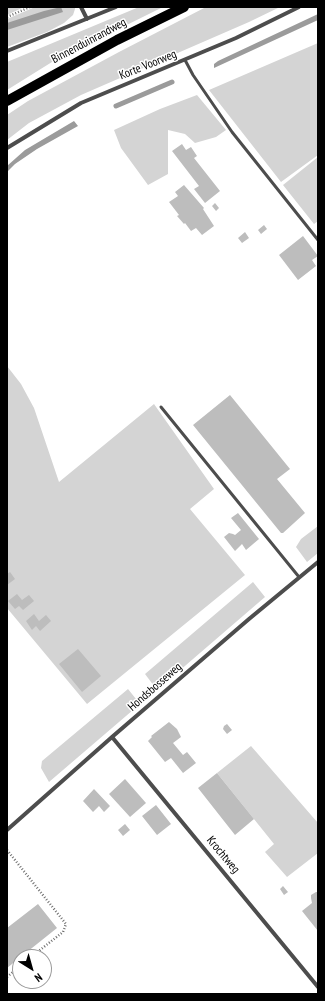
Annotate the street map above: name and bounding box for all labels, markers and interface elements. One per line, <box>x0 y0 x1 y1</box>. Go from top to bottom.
street label: Binnenduinrandweg <box>49 15 129 67</box>
street label: Korte Voorweg <box>117 47 179 83</box>
street label: Hondsbosseweg <box>125 660 185 714</box>
street label: Krochtweg <box>203 834 243 876</box>
north arrow <box>12 949 52 989</box>
text: N <box>32 970 45 985</box>

